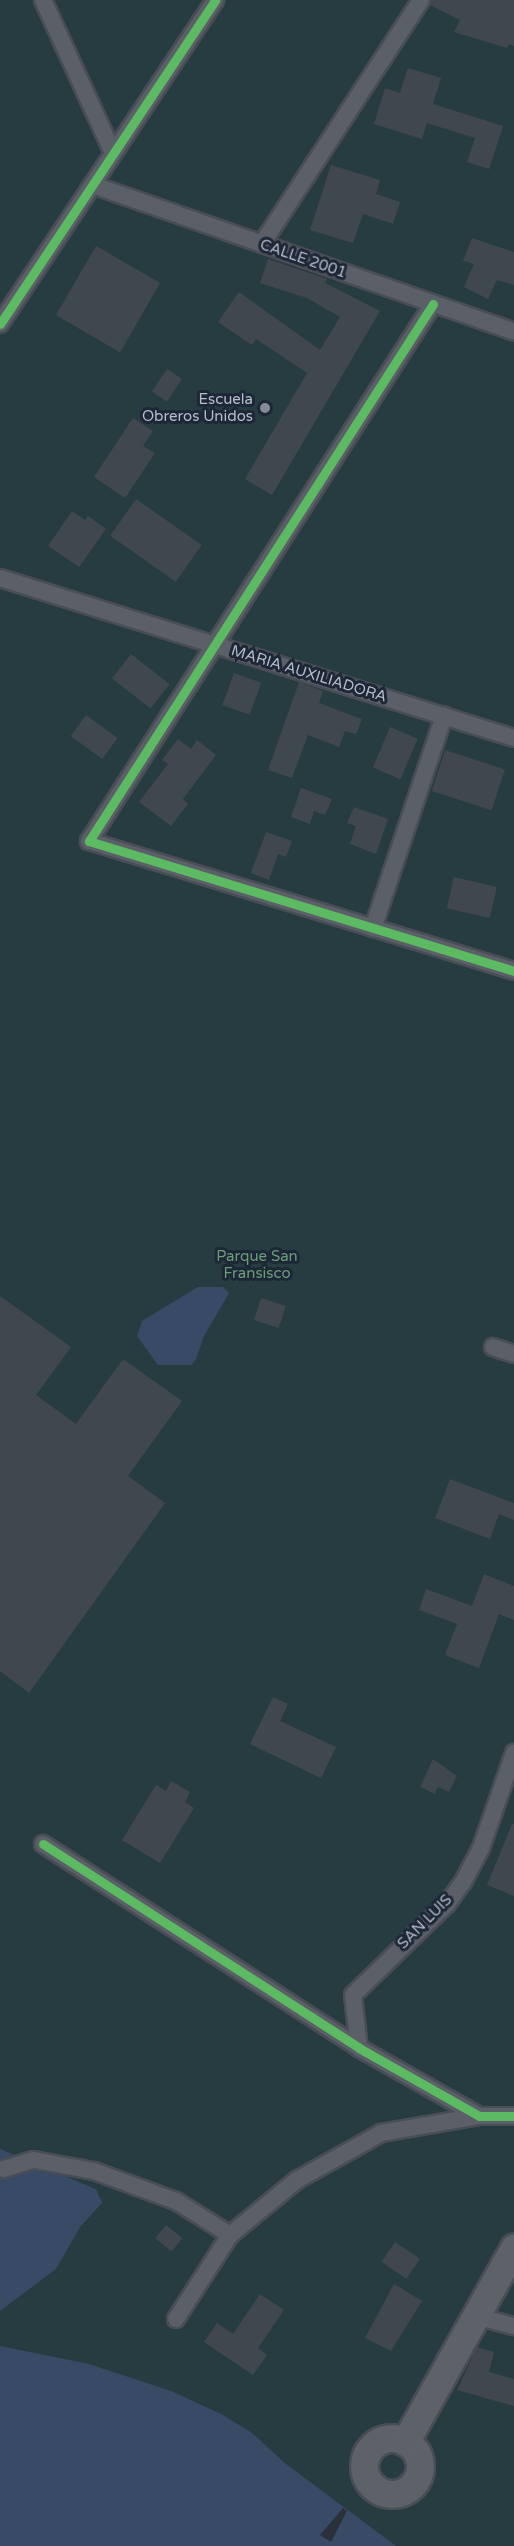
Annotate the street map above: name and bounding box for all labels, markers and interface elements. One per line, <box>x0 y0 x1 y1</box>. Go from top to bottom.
street label: CALLE 2001 <box>258 236 348 282</box>
place label: Escuela Obreros Unidos <box>142 390 253 425</box>
marker: Escuela Obreros Unidos <box>258 401 272 415</box>
street label: MARIA AUXILIADORA <box>229 642 389 706</box>
park label: Parque San Fransisco <box>216 1247 298 1282</box>
street label: SAN LUIS <box>394 1891 456 1953</box>

